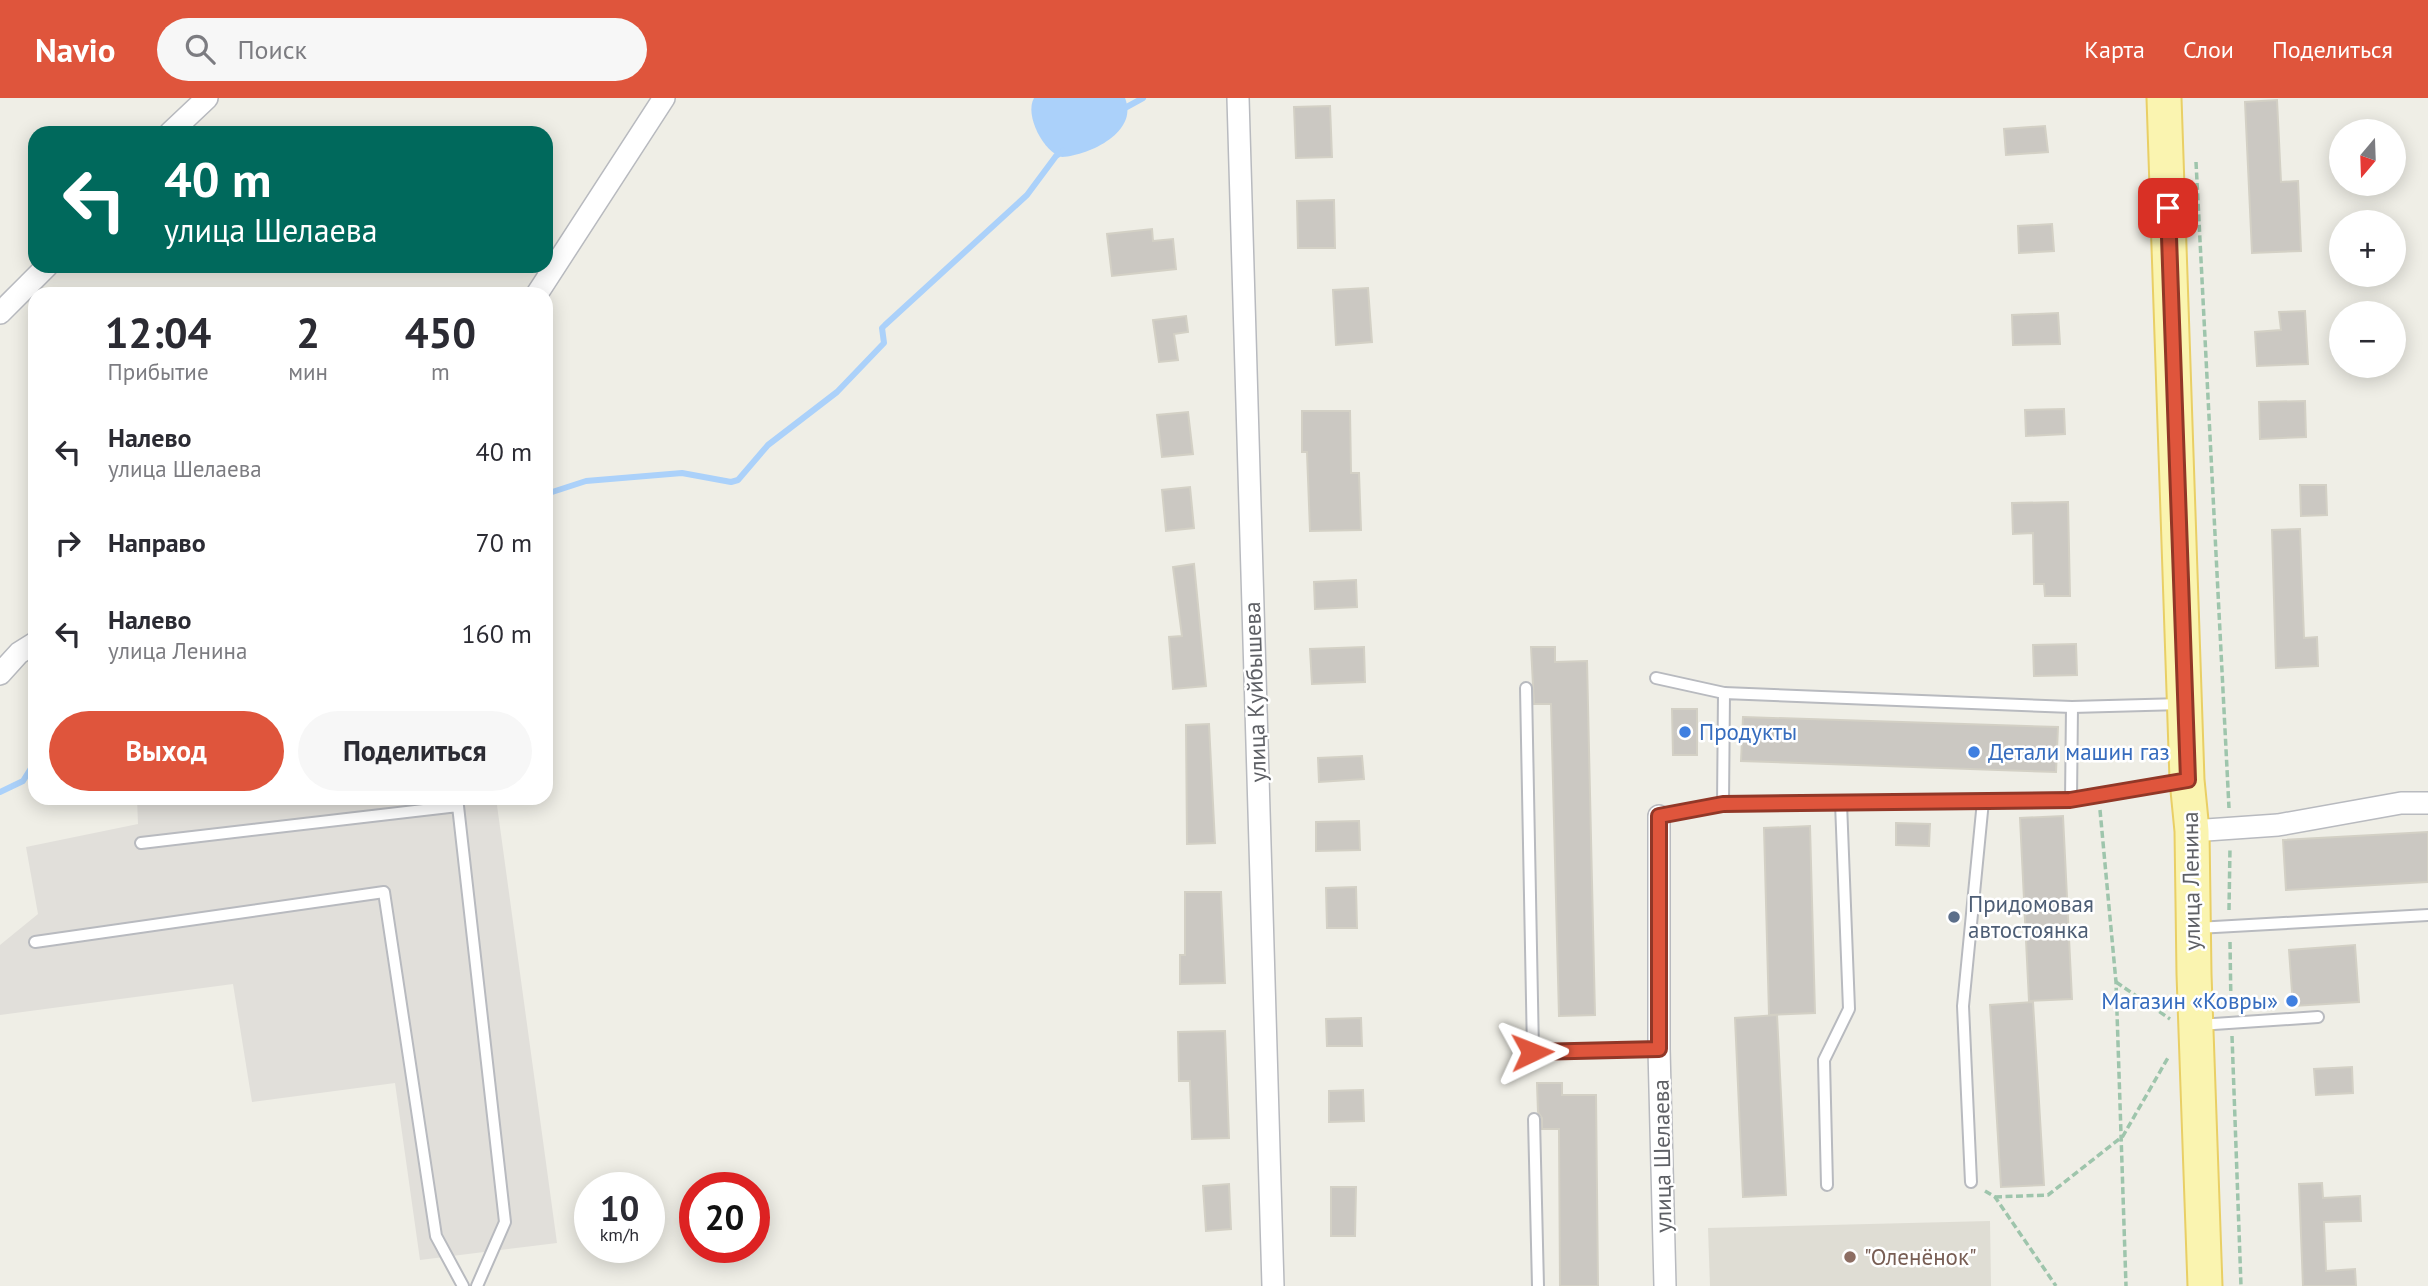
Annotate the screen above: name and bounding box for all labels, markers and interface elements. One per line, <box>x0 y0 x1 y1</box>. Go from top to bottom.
search box <box>157 18 647 81</box>
text: Navio <box>35 28 115 71</box>
icon: search <box>181 30 219 68</box>
text: Поиск <box>237 33 307 66</box>
text: Карта <box>2084 34 2145 65</box>
text: Слои <box>2183 34 2234 65</box>
text: Поделиться <box>2272 34 2393 65</box>
north arrow <box>2329 119 2406 196</box>
map controls <box>2329 119 2406 378</box>
text: 40 m <box>164 147 271 211</box>
icon: left <box>49 154 140 245</box>
pin <box>2138 178 2198 238</box>
icon: arrive <box>2149 189 2187 227</box>
text: улица Шелаева <box>164 209 378 251</box>
button: + <box>2329 210 2406 287</box>
button: − <box>2329 301 2406 378</box>
text: 12:04 <box>105 305 211 360</box>
text: 2 <box>296 305 320 360</box>
text: 450 <box>405 305 476 360</box>
text: Прибытие <box>108 357 209 386</box>
text: мин <box>288 357 328 386</box>
text: m <box>431 357 450 386</box>
text: Налево <box>108 421 192 454</box>
icon: left <box>49 433 87 471</box>
text: 40 m <box>476 435 532 468</box>
text: улица Шелаева <box>108 454 262 483</box>
icon: right <box>49 524 87 562</box>
text: Направо <box>108 526 206 559</box>
text: 70 m <box>476 526 532 559</box>
street label: улица Куйбышева <box>1237 601 1272 783</box>
text: Налево <box>108 603 192 636</box>
icon: left <box>49 615 87 653</box>
text: 160 m <box>461 617 532 650</box>
text: улица Ленина <box>108 636 247 665</box>
button: Выход <box>49 711 284 791</box>
button: Поделиться <box>298 711 532 791</box>
place label: Продукты <box>1699 717 1797 746</box>
marker: Продукты <box>1677 724 1693 740</box>
place label: Детали машин газ <box>1988 737 2170 766</box>
marker: Детали машин газ <box>1966 744 1982 760</box>
street label: улица Ленина <box>2175 811 2206 951</box>
place label: Придомовая автостоянка <box>1968 889 2094 944</box>
marker: Придомовая автостоянка <box>1946 909 1962 925</box>
place label: Магазин «Ковры» <box>2101 986 2278 1015</box>
marker: Магазин «Ковры» <box>2284 993 2300 1009</box>
position arrow <box>1495 1015 1569 1089</box>
street label: улица Шелаева <box>1646 1079 1677 1233</box>
speed limit sign: 20 <box>679 1172 770 1263</box>
text: 10 <box>600 1185 639 1231</box>
text: km/h <box>600 1223 639 1246</box>
place label: "Оленёнок" <box>1864 1242 1977 1271</box>
marker: "Оленёнок" <box>1842 1249 1858 1265</box>

